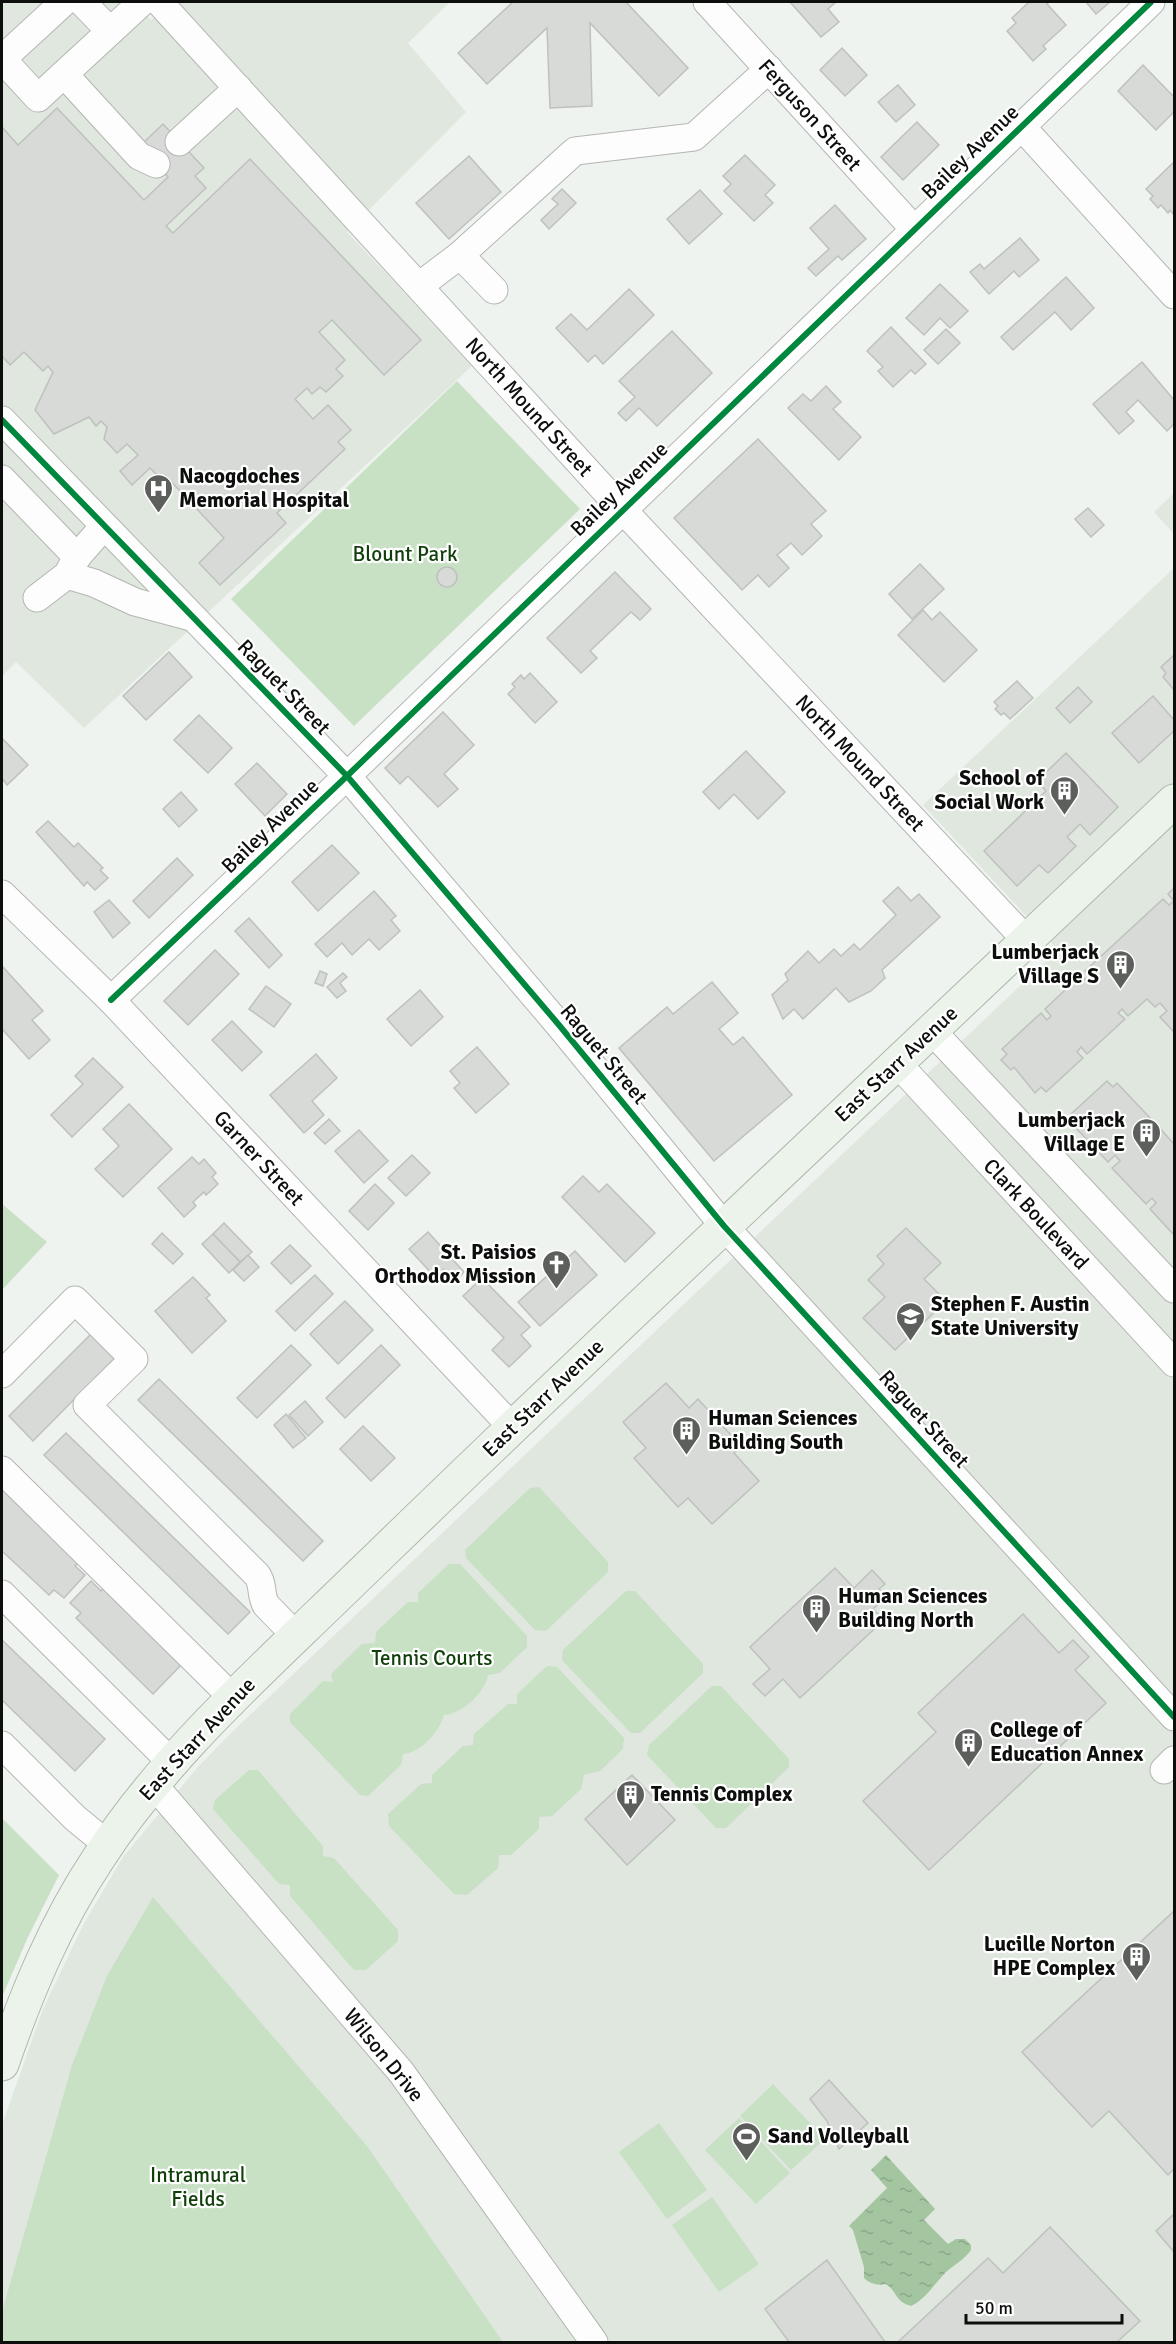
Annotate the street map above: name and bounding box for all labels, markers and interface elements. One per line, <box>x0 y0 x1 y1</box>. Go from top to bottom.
street label: Ferguson Street <box>753 54 867 176</box>
street label: Bailey Avenue <box>916 99 1024 205</box>
street label: North Mound Street <box>460 332 598 482</box>
street label: Bailey Avenue <box>565 436 673 542</box>
place label: Nacogdoches Memorial Hospital <box>179 463 350 513</box>
hospital icon: Nacogdoches Memorial Hospital <box>142 472 174 514</box>
park label: Blount Park <box>353 541 458 567</box>
street label: Raguet Street <box>232 634 336 740</box>
street label: North Mound Street <box>790 689 930 837</box>
place label: School of Social Work <box>934 765 1045 815</box>
street label: Bailey Avenue <box>216 773 324 879</box>
building icon: School of Social Work <box>1049 774 1081 816</box>
place label: Lumberjack Village S <box>991 939 1099 989</box>
building icon: Lumberjack Village S <box>1104 948 1136 990</box>
street label: Raguet Street <box>555 999 653 1109</box>
street label: East Starr Avenue <box>829 1000 963 1128</box>
street label: Garner Street <box>208 1105 310 1211</box>
place label: Lumberjack Village E <box>1017 1107 1125 1157</box>
building icon: Lumberjack Village E <box>1130 1116 1162 1158</box>
street label: Clark Boulevard <box>978 1153 1094 1275</box>
place label: St. Paisios Orthodox Mission <box>375 1239 536 1289</box>
church icon: St. Paisios Orthodox Mission <box>541 1248 573 1290</box>
place label: Stephen F. Austin State University <box>931 1291 1090 1341</box>
school or university icon: Stephen F. Austin State University <box>894 1300 926 1342</box>
street label: East Starr Avenue <box>477 1333 609 1463</box>
street label: Raguet Street <box>873 1365 975 1473</box>
place label: Human Sciences Building South <box>708 1405 857 1455</box>
building icon: Human Sciences Building South <box>671 1414 703 1456</box>
place label: Human Sciences Building North <box>838 1583 987 1633</box>
building icon: Human Sciences Building North <box>801 1592 833 1634</box>
park label: Tennis Courts <box>371 1645 493 1671</box>
street label: East Starr Avenue <box>133 1672 261 1806</box>
place label: College of Education Annex <box>990 1717 1144 1767</box>
building icon: College of Education Annex <box>953 1726 985 1768</box>
building icon: Tennis Complex <box>614 1778 646 1820</box>
place label: Tennis Complex <box>651 1781 793 1807</box>
place label: Lucille Norton HPE Complex <box>984 1931 1116 1981</box>
building icon: Lucille Norton HPE Complex <box>1120 1940 1152 1982</box>
street label: Wilson Drive <box>338 2003 430 2107</box>
sports icon: Sand Volleyball <box>731 2120 763 2162</box>
place label: Sand Volleyball <box>768 2123 909 2149</box>
park label: Intramural Fields <box>150 2162 246 2212</box>
scale bar <box>966 2287 1122 2325</box>
text: 50 m <box>975 2297 1013 2319</box>

